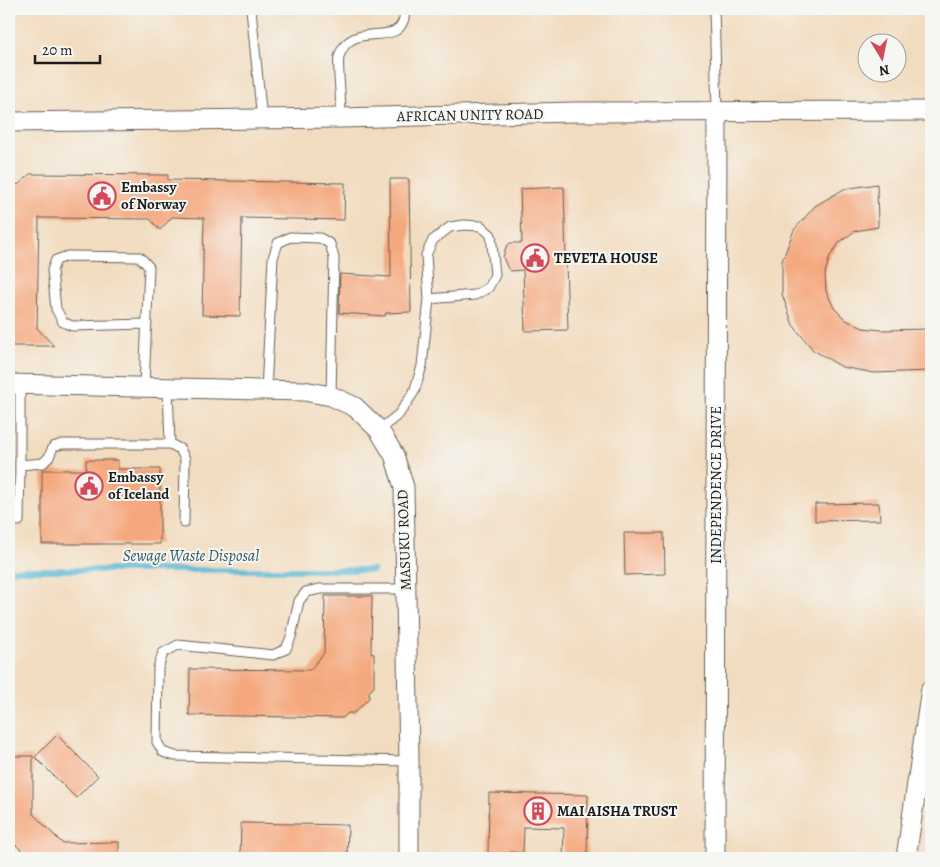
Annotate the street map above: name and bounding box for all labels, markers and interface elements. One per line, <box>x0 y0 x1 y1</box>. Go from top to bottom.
scale bar <box>35 32 100 64</box>
north arrow <box>858 32 908 82</box>
text: 20 m <box>42 40 73 60</box>
text: N <box>877 60 891 81</box>
street label: AFRICAN UNITY ROAD <box>395 104 544 126</box>
place label: Embassy of Norway <box>121 177 187 214</box>
public building icon: Embassy of Norway <box>87 181 117 211</box>
public building icon: TEVETA HOUSE <box>520 243 550 273</box>
place label: TEVETA HOUSE <box>554 248 658 268</box>
street label: INDEPENDENCE DRIVE <box>706 406 726 564</box>
place label: Embassy of Iceland <box>108 467 170 504</box>
public building icon: Embassy of Iceland <box>74 471 104 501</box>
street label: MASUKU ROAD <box>392 489 416 591</box>
water label: Sewage Waste Disposal <box>123 545 259 567</box>
building icon: MAI AISHA TRUST <box>523 796 553 826</box>
place label: MAI AISHA TRUST <box>557 801 678 821</box>

